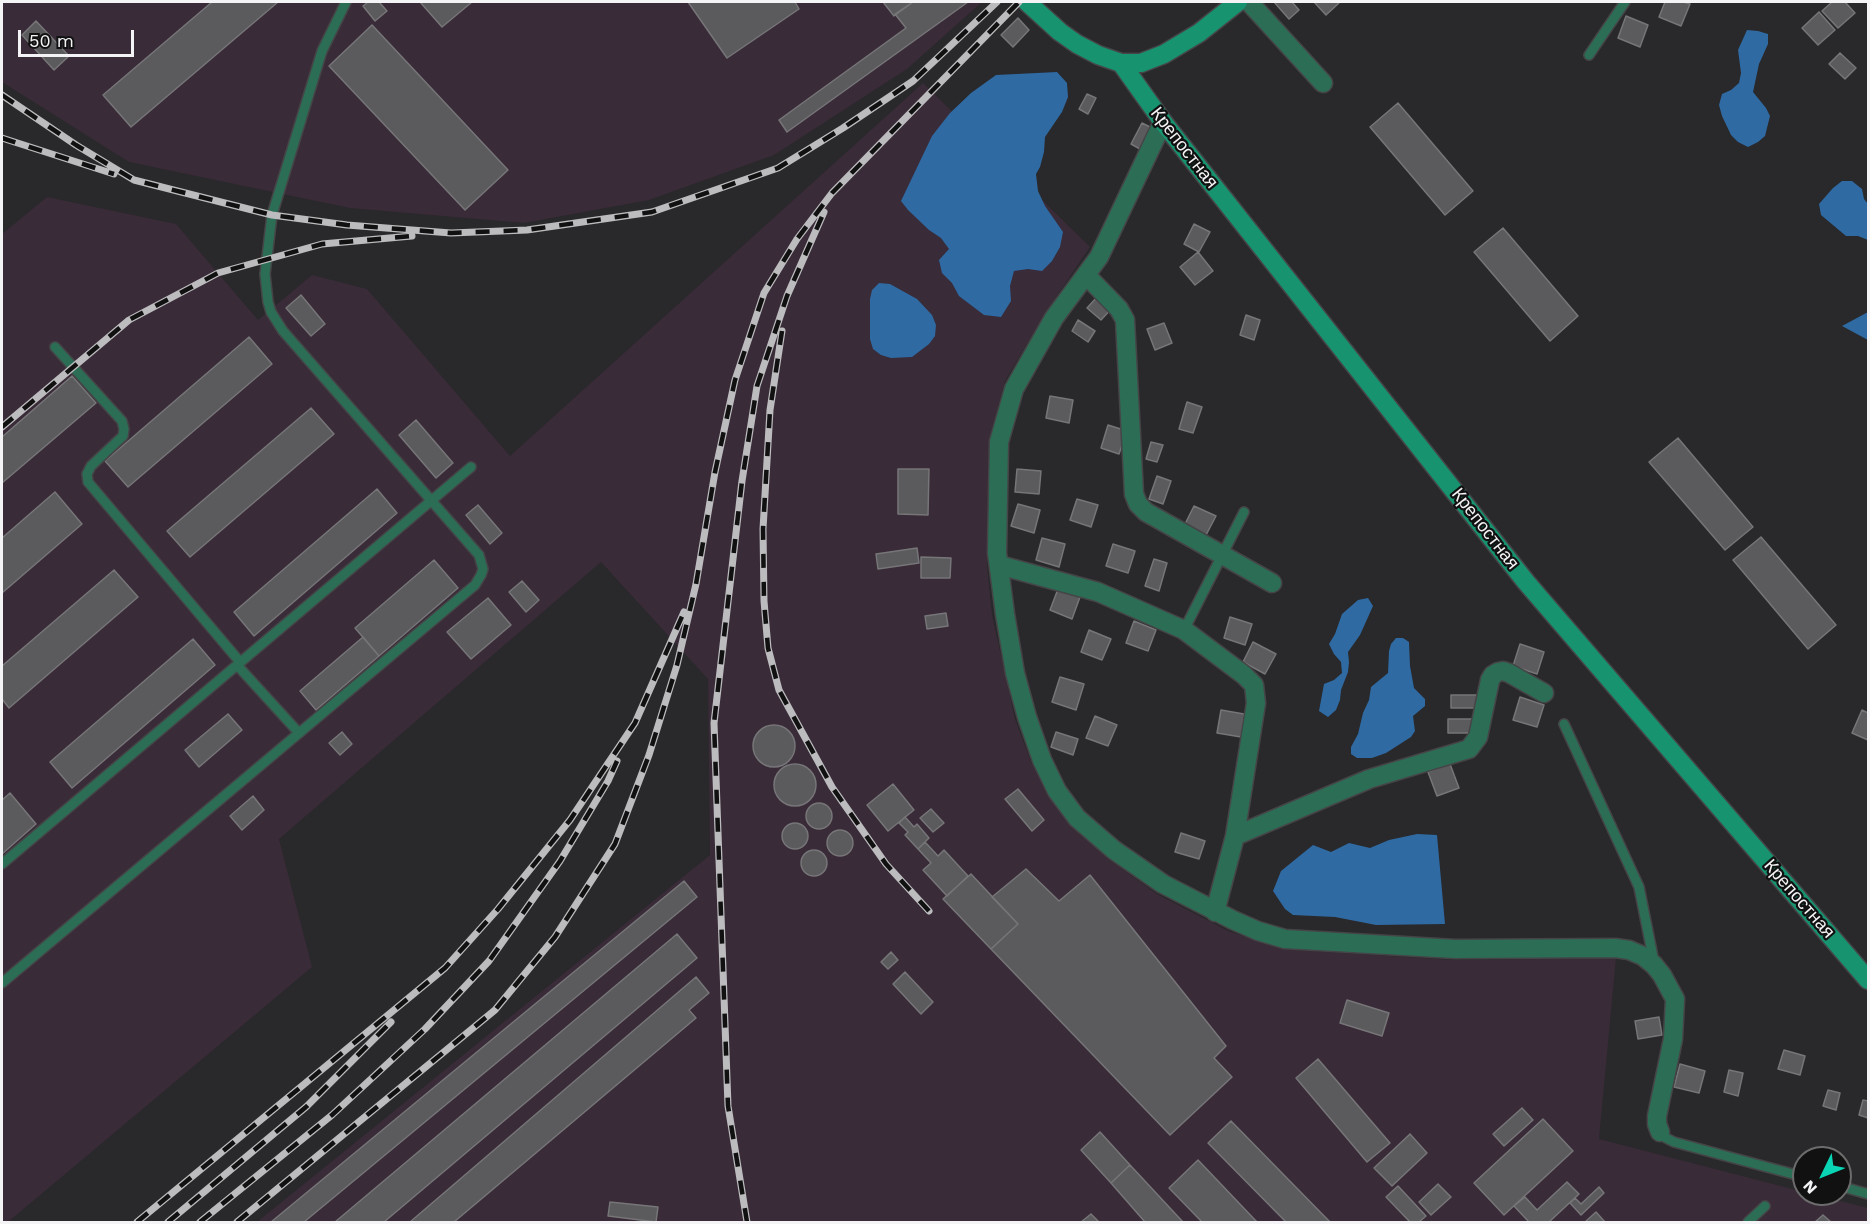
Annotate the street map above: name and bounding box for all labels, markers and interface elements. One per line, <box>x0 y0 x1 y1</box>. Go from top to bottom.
scale bar <box>21 18 136 56</box>
text: 50 m <box>29 30 74 51</box>
street label: Крепостная <box>1146 103 1222 193</box>
street label: Крепостная <box>1447 484 1523 574</box>
street label: Крепостная <box>1759 855 1839 943</box>
north arrow <box>1792 1146 1852 1206</box>
text: N <box>1799 1176 1821 1198</box>

